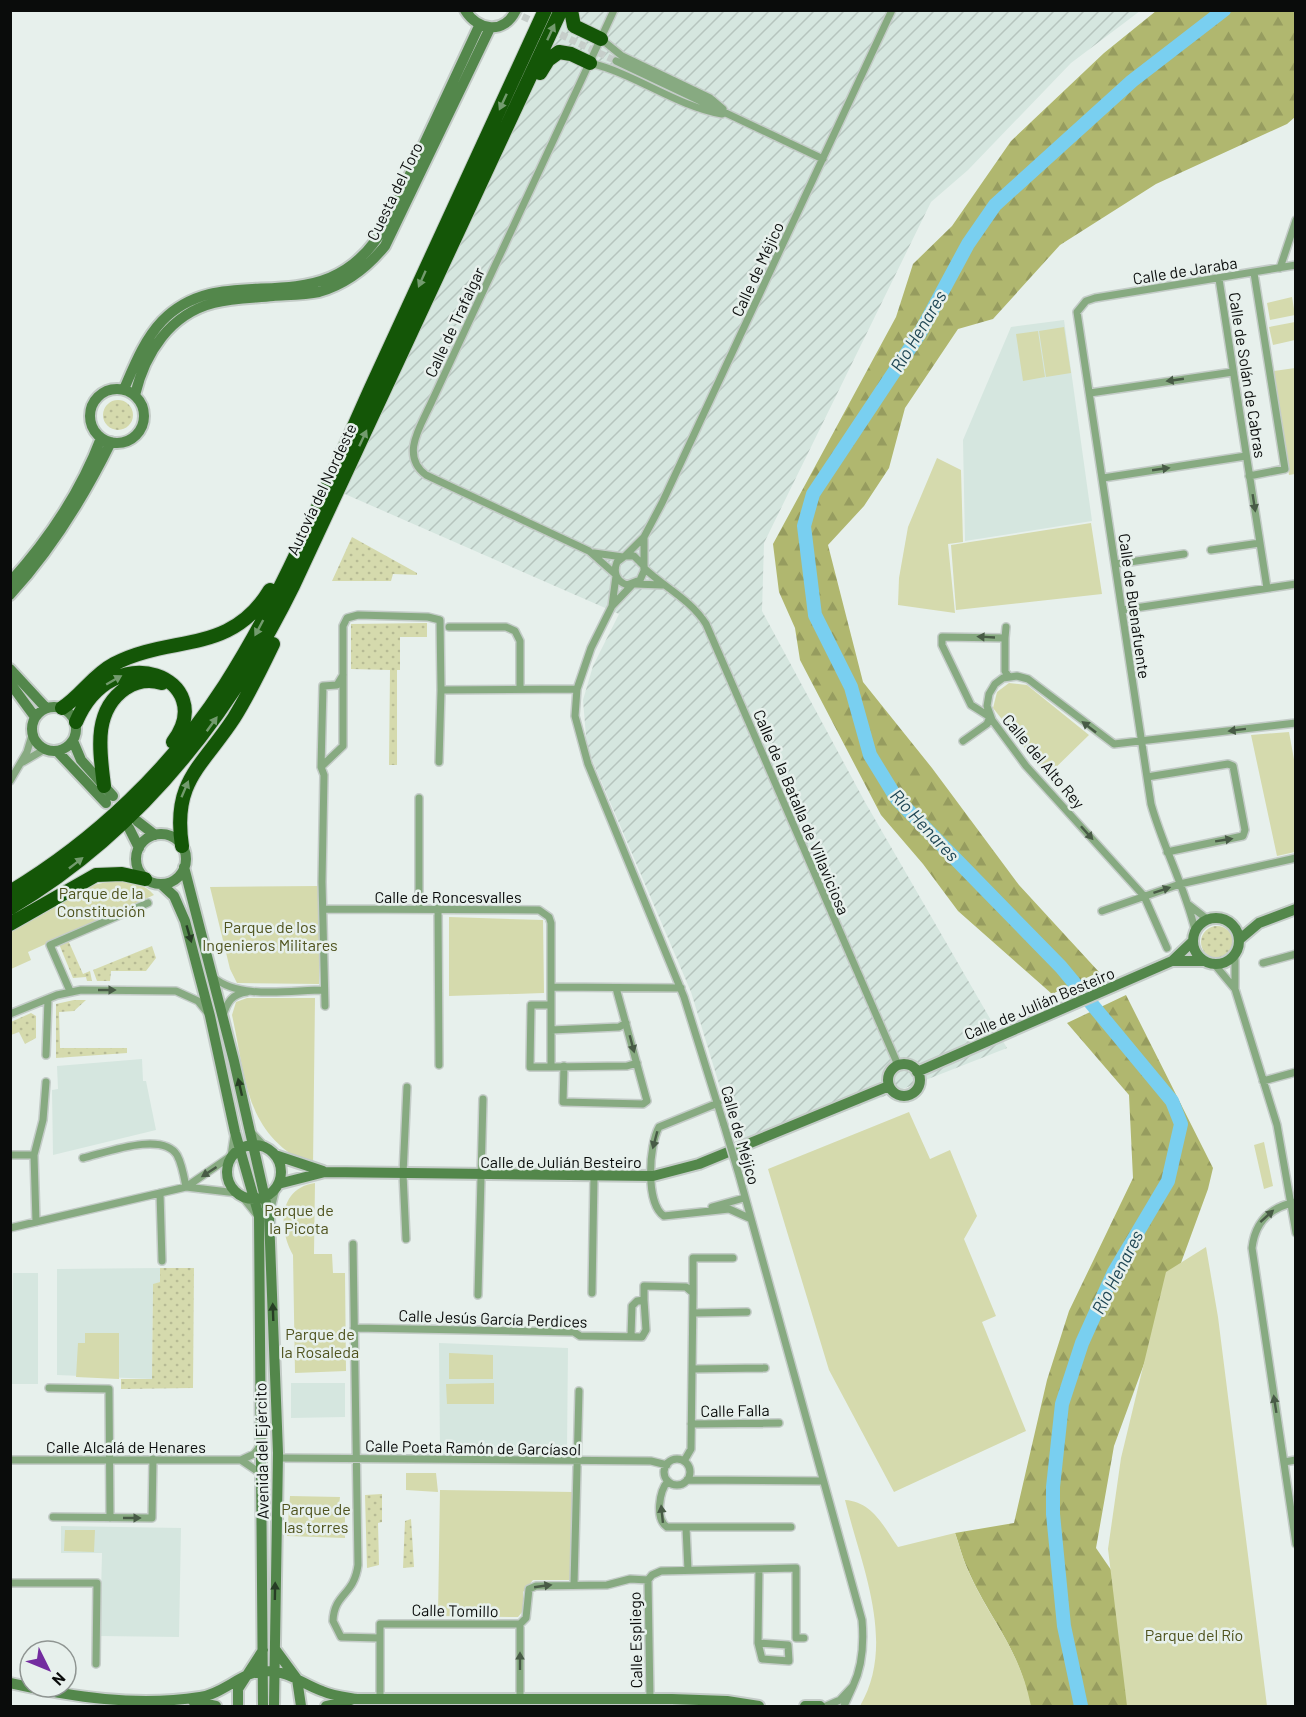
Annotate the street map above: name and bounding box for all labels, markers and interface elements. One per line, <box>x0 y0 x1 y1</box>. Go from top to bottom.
one-way arrow <box>547 24 556 41</box>
one-way arrow <box>498 93 507 110</box>
street label: Cuesta del Toro <box>362 139 426 243</box>
street label: Calle de Méjico <box>727 219 787 319</box>
street label: Calle de Jaraba <box>1131 252 1239 288</box>
street label: Calle de Trafalgar <box>420 264 488 380</box>
one-way arrow <box>417 270 426 287</box>
water label: Río Henares <box>885 286 951 376</box>
street label: Calle de Solán de Cabras <box>1225 291 1271 459</box>
one-way arrow <box>1166 376 1185 385</box>
street label: Autovía del Nordeste <box>282 420 360 558</box>
one-way arrow <box>359 429 368 446</box>
one-way arrow <box>1151 465 1170 474</box>
one-way arrow <box>1249 494 1258 513</box>
street label: Calle de Buenafuente <box>1115 532 1155 680</box>
one-way arrow <box>254 619 264 636</box>
one-way arrow <box>976 633 995 642</box>
one-way arrow <box>106 674 122 685</box>
street label: Calle de la Batalla de Villaviciosa <box>750 706 854 918</box>
street label: Calle del Alto Rey <box>999 710 1089 813</box>
one-way arrow <box>206 717 218 733</box>
one-way arrow <box>1081 721 1096 733</box>
one-way arrow <box>1228 725 1247 734</box>
one-way arrow <box>180 779 190 797</box>
water label: Río Henares <box>886 784 964 866</box>
one-way arrow <box>1080 825 1093 840</box>
one-way arrow <box>1214 835 1233 844</box>
one-way arrow <box>68 856 84 869</box>
park label: Parque de la Constitución <box>57 883 145 920</box>
one-way arrow <box>1153 885 1171 895</box>
street label: Calle de Roncesvalles <box>374 887 522 906</box>
park label: Parque de los Ingenieros Militares <box>202 917 338 954</box>
one-way arrow <box>184 925 194 943</box>
street label: Calle de Julián Besteiro <box>961 963 1117 1043</box>
one-way arrow <box>97 985 116 995</box>
one-way arrow <box>628 1035 637 1053</box>
one-way arrow <box>235 1078 245 1097</box>
street label: Calle de Méjico <box>718 1083 764 1187</box>
one-way arrow <box>650 1131 659 1149</box>
street label: Calle de Julián Besteiro <box>480 1152 642 1171</box>
one-way arrow <box>201 1166 217 1177</box>
park label: Parque de la Picota <box>264 1200 334 1237</box>
one-way arrow <box>1259 1210 1274 1223</box>
water label: Río Henares <box>1087 1227 1147 1317</box>
one-way arrow <box>268 1302 277 1321</box>
street label: Calle Jesús García Perdices <box>398 1305 588 1331</box>
park label: Parque de la Rosaleda <box>281 1324 359 1361</box>
street label: Avenida del Ejército <box>250 1383 272 1519</box>
one-way arrow <box>1270 1394 1279 1413</box>
street label: Calle Falla <box>700 1400 770 1420</box>
street label: Calle Poeta Ramón de Garcíasol <box>365 1436 581 1458</box>
street label: Calle Alcalá de Henares <box>46 1437 206 1456</box>
park label: Parque de las torres <box>281 1499 351 1536</box>
one-way arrow <box>657 1504 667 1523</box>
one-way arrow <box>123 1513 142 1523</box>
one-way arrow <box>271 1581 280 1600</box>
one-way arrow <box>534 1581 553 1590</box>
street label: Calle Espliego <box>625 1592 645 1688</box>
street label: Calle Tomillo <box>411 1600 499 1620</box>
park label: Parque del Río <box>1145 1625 1243 1644</box>
north arrow <box>18 1639 78 1699</box>
one-way arrow <box>515 1652 525 1671</box>
text: N <box>49 1669 70 1690</box>

